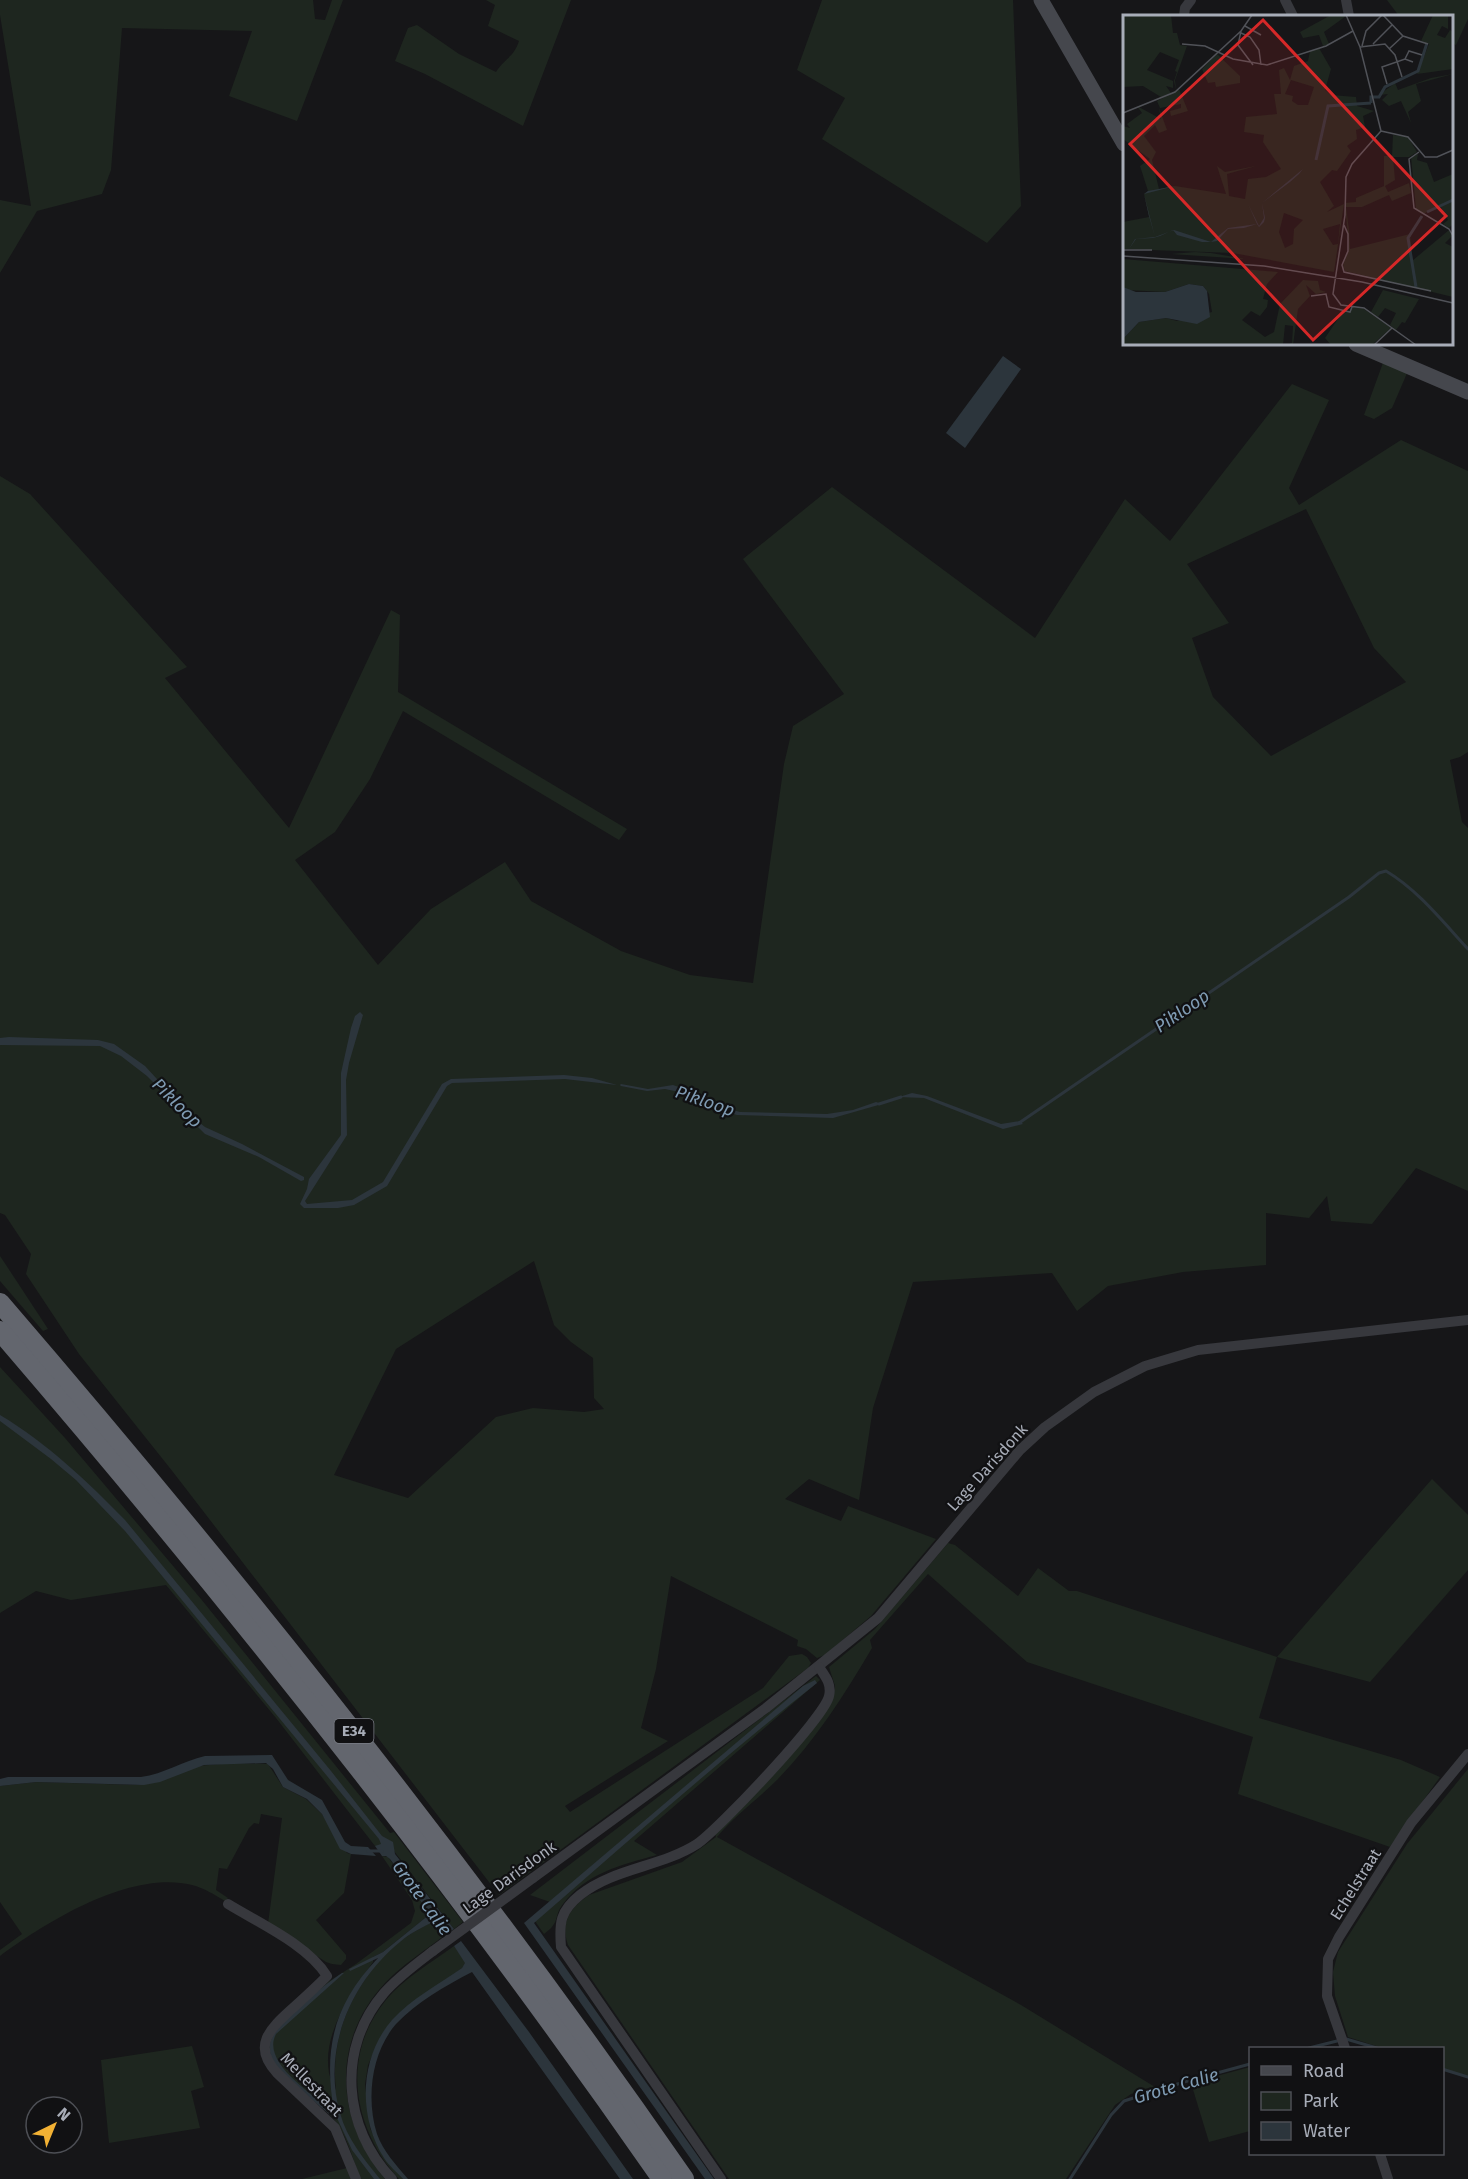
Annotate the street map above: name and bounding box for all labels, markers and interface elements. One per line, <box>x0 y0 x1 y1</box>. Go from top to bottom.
inset map <box>1123 15 1453 345</box>
water label: Pikloop <box>1150 985 1214 1037</box>
water label: Pikloop <box>147 1073 207 1133</box>
water label: Pikloop <box>672 1081 738 1121</box>
street label: Lage Darisdonk <box>943 1419 1032 1515</box>
road number: E34 <box>334 1719 374 1743</box>
street label: Lage Darisdonk <box>459 1837 560 1918</box>
street label: Echelstraat <box>1326 1845 1385 1923</box>
water label: Grote Calie <box>387 1856 457 1940</box>
legend <box>1249 2047 1444 2155</box>
street label: Mellestraat <box>277 2049 347 2120</box>
text: Road <box>1303 2060 1345 2082</box>
water label: Grote Calie <box>1131 2063 1221 2109</box>
text: Park <box>1303 2090 1339 2112</box>
north arrow <box>24 2095 84 2155</box>
text: N <box>54 2104 74 2125</box>
text: Water <box>1303 2120 1350 2142</box>

